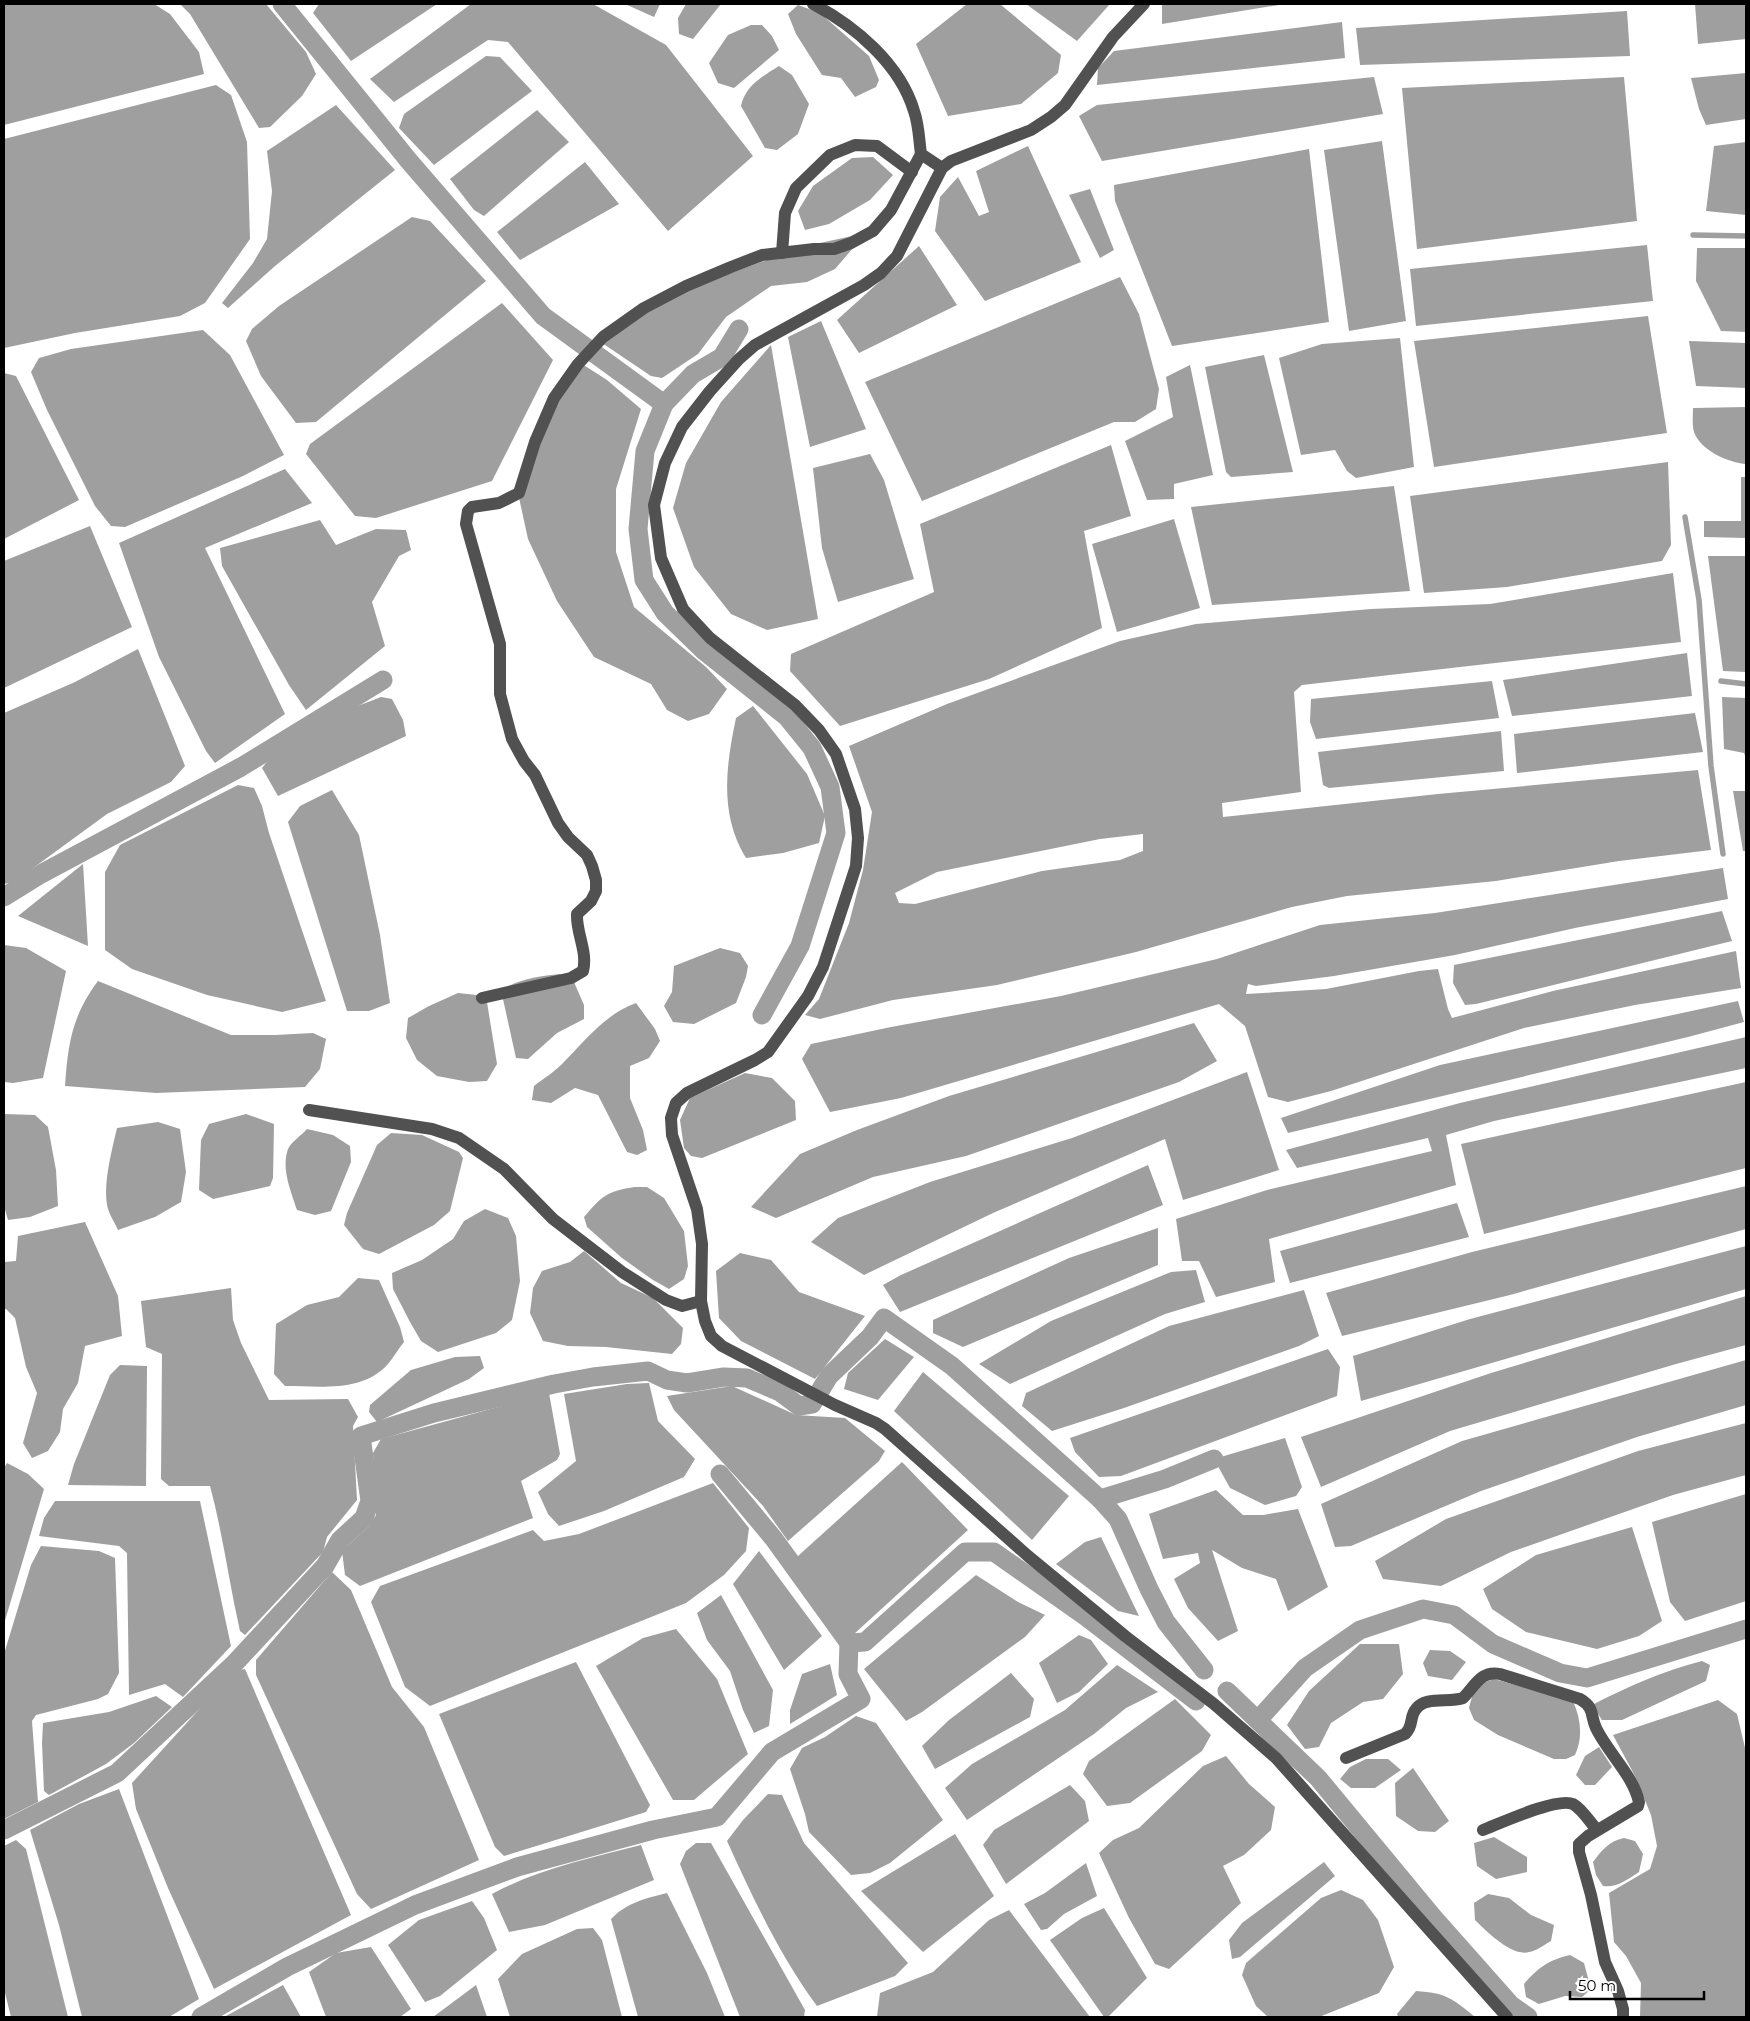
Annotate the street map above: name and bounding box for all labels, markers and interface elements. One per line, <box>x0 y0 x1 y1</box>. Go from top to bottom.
scale bar <box>1570 1968 1704 2000</box>
text: 50 m <box>1578 1976 1616 1995</box>

